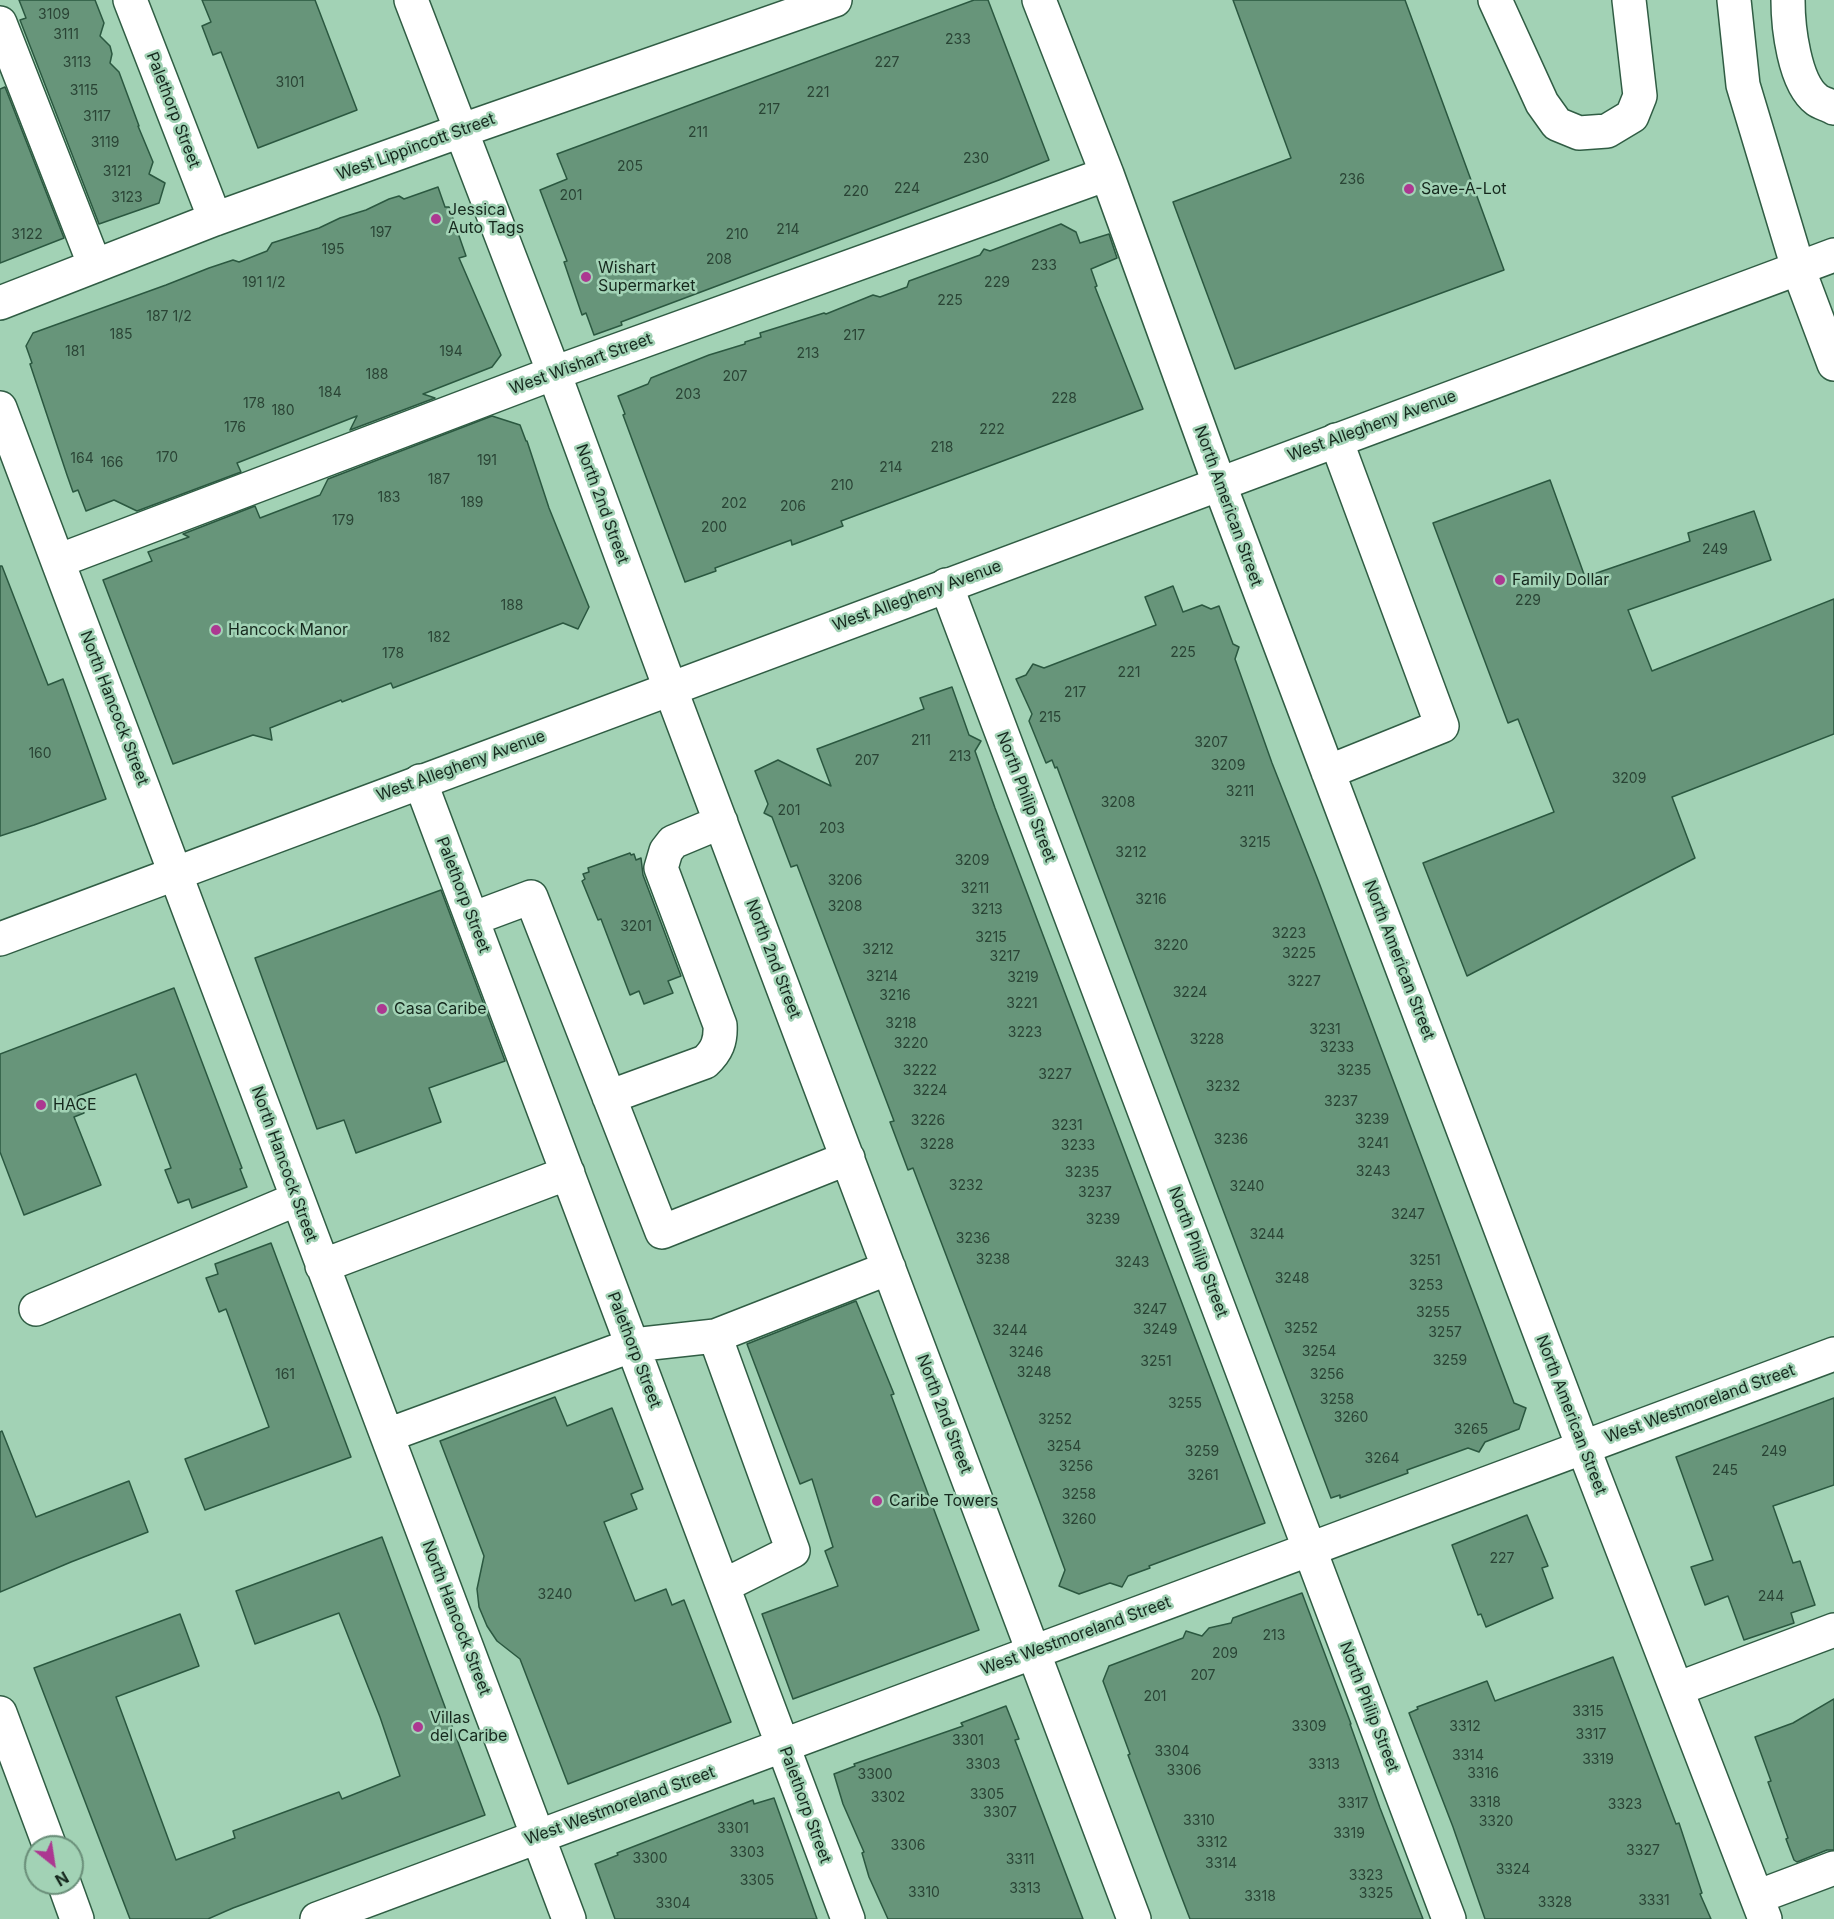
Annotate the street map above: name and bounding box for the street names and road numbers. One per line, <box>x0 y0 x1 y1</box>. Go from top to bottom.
street label: Palethorp Street <box>142 49 204 171</box>
street label: West Lippincott Street <box>334 109 498 185</box>
street label: West Wishart Street <box>507 329 655 399</box>
street label: West Allegheny Avenue <box>1285 387 1459 465</box>
street label: North American Street <box>1190 423 1266 589</box>
street label: North 2nd Street <box>571 442 633 566</box>
street label: West Allegheny Avenue <box>830 557 1004 635</box>
street label: North Hancock Street <box>76 628 152 788</box>
street label: West Allegheny Avenue <box>374 727 548 805</box>
street label: North Philip Street <box>992 729 1060 865</box>
street label: Palethorp Street <box>432 834 494 956</box>
street label: North American Street <box>1360 878 1438 1042</box>
street label: North 2nd Street <box>742 897 804 1021</box>
street label: North Hancock Street <box>247 1084 321 1244</box>
street label: North Philip Street <box>1164 1184 1232 1320</box>
street label: Palethorp Street <box>603 1289 665 1411</box>
street label: North American Street <box>1532 1333 1610 1497</box>
street label: North 2nd Street <box>913 1352 975 1476</box>
street label: West Westmoreland Street <box>1602 1361 1798 1447</box>
street label: North Hancock Street <box>418 1538 494 1698</box>
street label: West Westmoreland Street <box>978 1593 1174 1679</box>
street label: North Philip Street <box>1335 1639 1403 1775</box>
street label: Palethorp Street <box>775 1744 835 1866</box>
street label: West Westmoreland Street <box>522 1763 718 1849</box>

